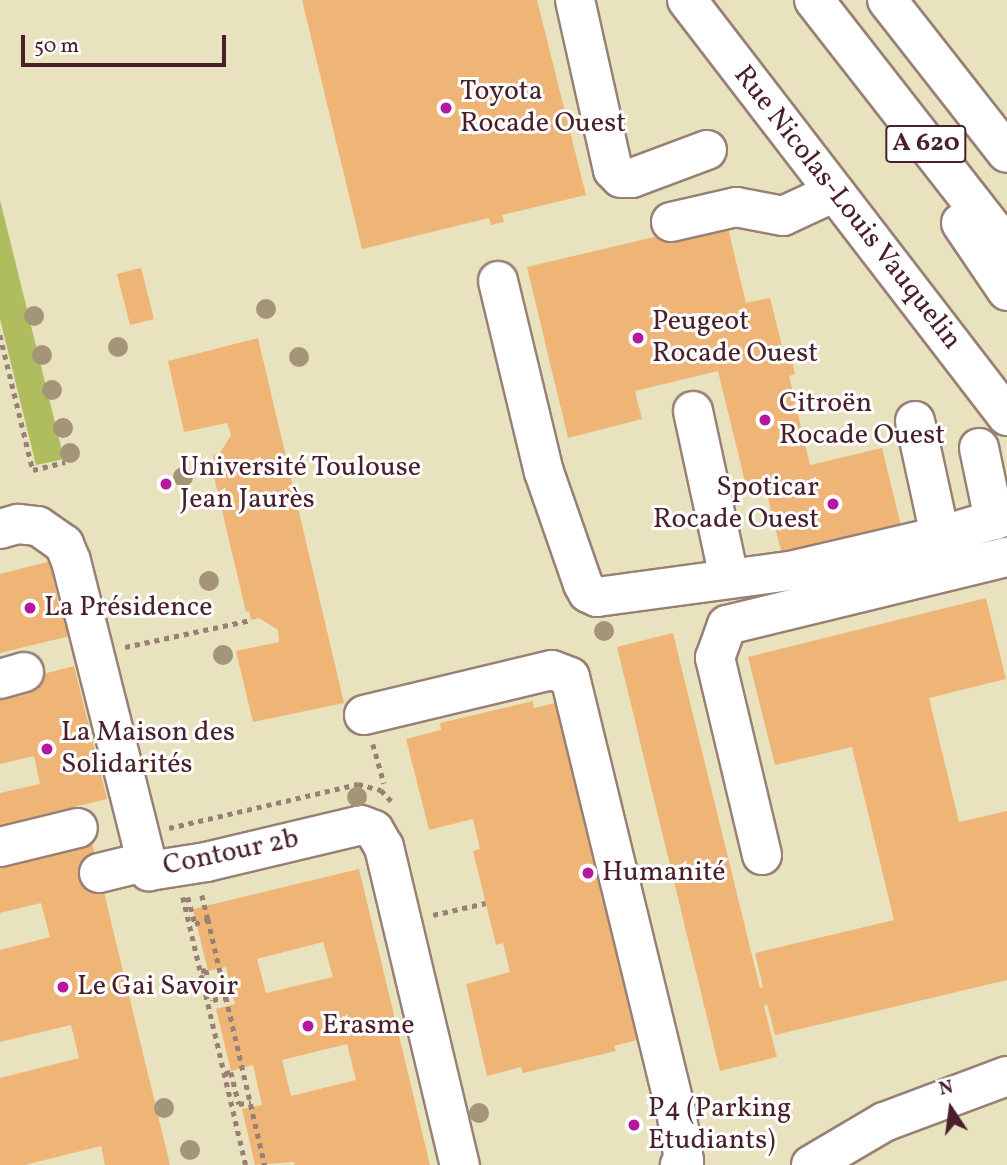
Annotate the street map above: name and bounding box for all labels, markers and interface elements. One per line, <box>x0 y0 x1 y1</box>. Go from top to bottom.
scale bar <box>24 21 229 65</box>
text: 50 m <box>34 32 79 61</box>
street label: Rue Nicolas-Louis Vauquelin <box>725 59 969 357</box>
place label: Toyota Rocade Ouest <box>460 75 626 141</box>
marker: Toyota Rocade Ouest <box>438 100 454 116</box>
road number: A 620 <box>884 122 968 167</box>
place label: Peugeot Rocade Ouest <box>652 305 818 371</box>
marker: Peugeot Rocade Ouest <box>630 330 646 346</box>
place label: Citroën Rocade Ouest <box>779 387 945 453</box>
marker: Citroën Rocade Ouest <box>757 412 773 428</box>
place label: Université Toulouse Jean Jaurès <box>180 451 422 517</box>
place label: Spoticar Rocade Ouest <box>653 471 819 537</box>
marker: Université Toulouse Jean Jaurès <box>158 476 174 492</box>
marker: Spoticar Rocade Ouest <box>825 496 841 512</box>
place label: La Présidence <box>44 591 212 625</box>
marker: La Présidence <box>22 600 38 616</box>
place label: La Maison des Solidarités <box>61 716 235 782</box>
marker: La Maison des Solidarités <box>39 741 55 757</box>
street label: Contour 2b <box>160 822 302 884</box>
place label: Humanité <box>602 856 726 890</box>
marker: Humanité <box>580 865 596 881</box>
place label: Le Gai Savoir <box>77 970 238 1004</box>
marker: Le Gai Savoir <box>55 979 71 995</box>
place label: Erasme <box>322 1009 415 1043</box>
marker: Erasme <box>300 1018 316 1034</box>
north arrow <box>916 1074 986 1144</box>
text: N <box>937 1074 956 1103</box>
place label: P4 (Parking Etudiants) <box>648 1092 791 1158</box>
marker: P4 (Parking Etudiants) <box>626 1117 642 1133</box>

